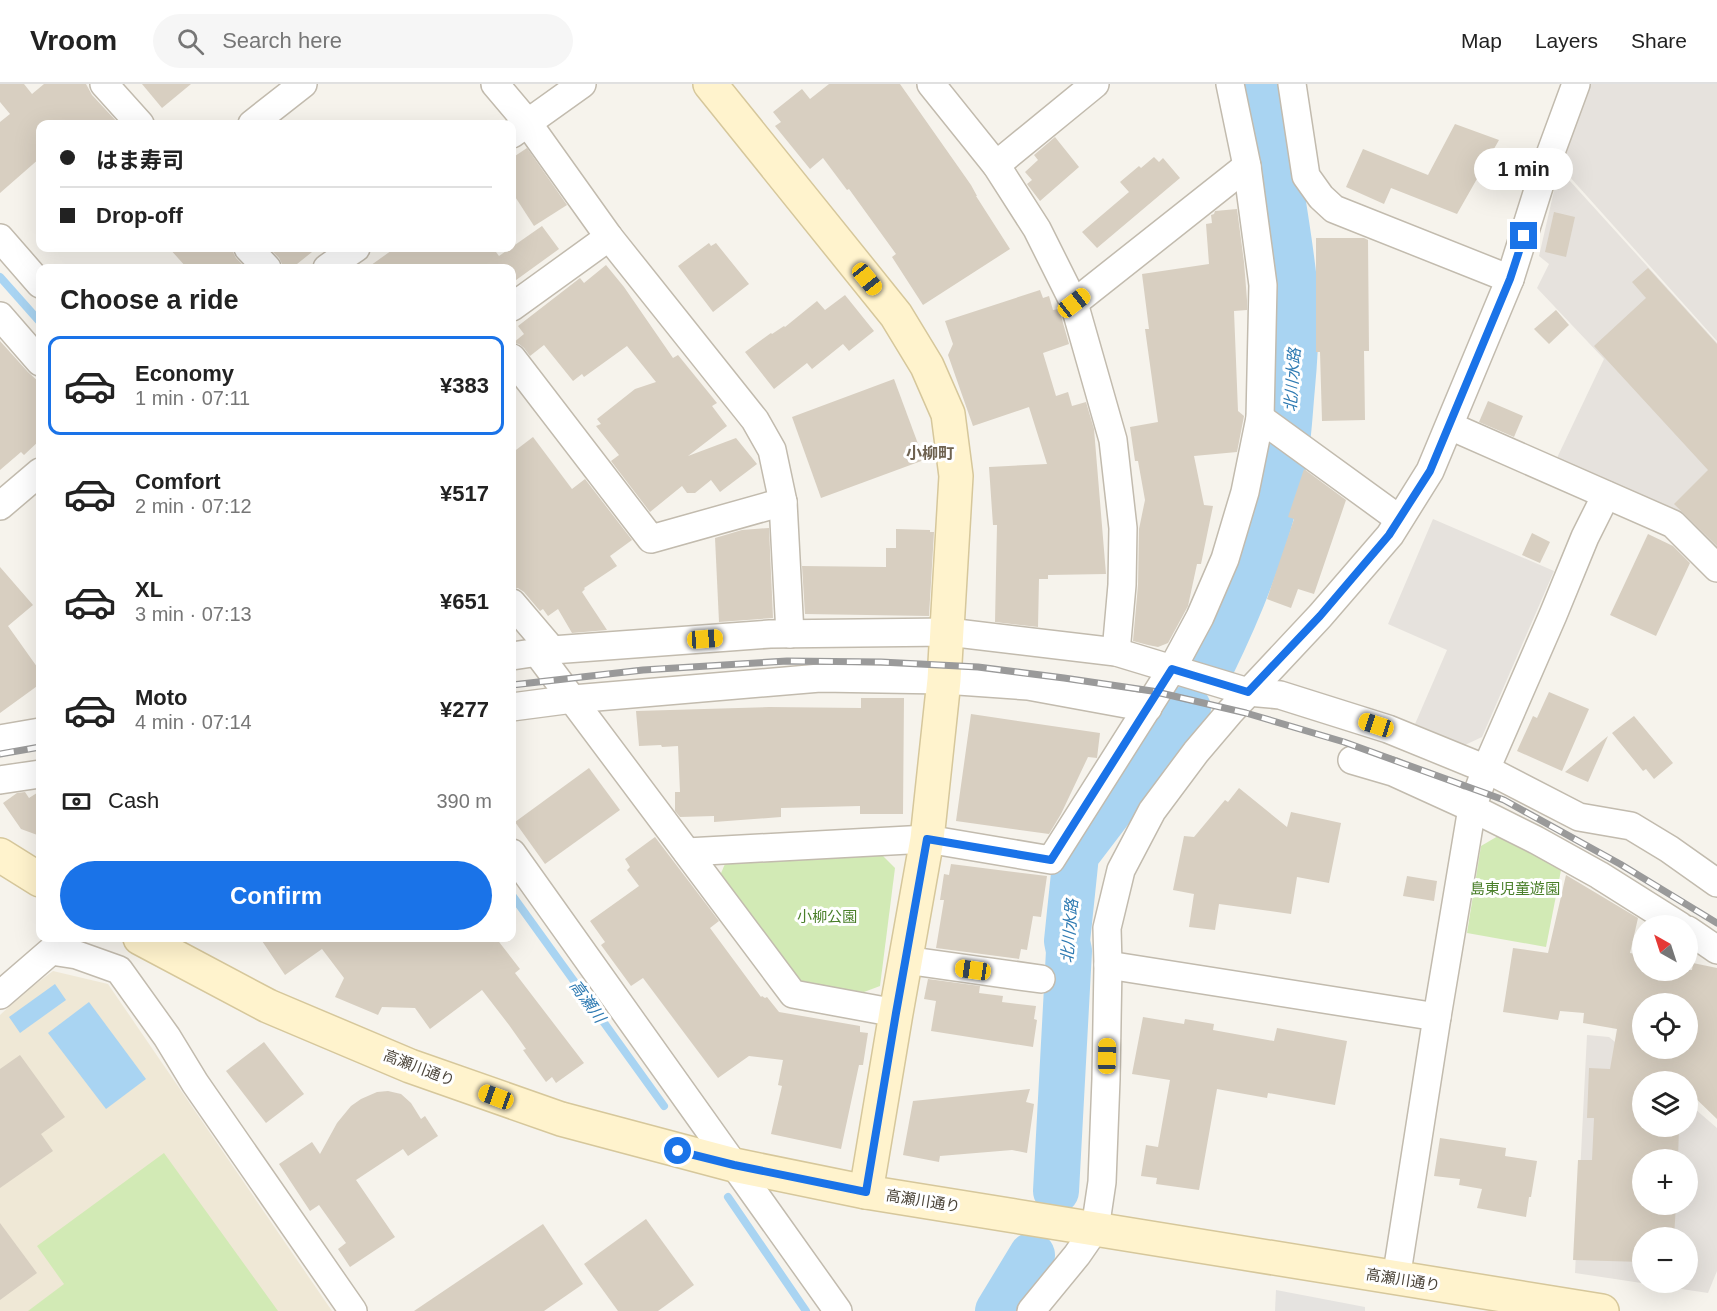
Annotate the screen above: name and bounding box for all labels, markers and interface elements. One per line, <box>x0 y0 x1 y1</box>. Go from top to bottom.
search box <box>153 14 573 68</box>
text: Vroom <box>30 25 117 56</box>
icon: search <box>174 25 207 58</box>
text: Search here <box>222 28 342 53</box>
text: Map <box>1461 29 1502 52</box>
text: Layers <box>1535 29 1598 52</box>
text: Share <box>1631 29 1687 52</box>
text: はま寿司 <box>96 148 184 173</box>
callout: 1 min <box>1474 149 1574 191</box>
text: 1 min <box>1497 158 1550 180</box>
text: Drop-off <box>96 203 183 228</box>
route end <box>1510 222 1537 249</box>
car <box>849 259 885 299</box>
text: Choose a ride <box>60 285 239 315</box>
car <box>1054 285 1094 321</box>
water label: 北川水路 <box>1282 346 1303 413</box>
icon: car <box>63 359 117 413</box>
text: Economy <box>135 361 234 386</box>
text: ¥383 <box>440 373 489 398</box>
text: 1 min · 07:11 <box>135 387 250 409</box>
district label: 小柳町 <box>906 445 954 462</box>
icon: car <box>63 467 117 521</box>
text: Comfort <box>135 469 221 494</box>
text: ¥517 <box>440 481 489 506</box>
text: 2 min · 07:12 <box>135 495 252 517</box>
icon: car <box>63 575 117 629</box>
text: XL <box>135 577 163 602</box>
text: ¥651 <box>440 589 489 614</box>
text: 3 min · 07:13 <box>135 603 252 625</box>
car <box>686 629 724 649</box>
icon: car <box>63 683 117 737</box>
text: Moto <box>135 685 188 710</box>
text: ¥277 <box>440 697 489 722</box>
text: 4 min · 07:14 <box>135 711 252 733</box>
car <box>1356 711 1396 739</box>
icon: cash <box>60 785 93 818</box>
text: Cash <box>108 788 159 813</box>
text: 390 m <box>436 790 492 812</box>
button: Confirm <box>60 861 492 930</box>
park label: 島東児童遊園 <box>1470 880 1560 897</box>
water label: 北川水路 <box>1058 896 1081 964</box>
park label: 小柳公園 <box>797 908 857 925</box>
north arrow <box>1632 915 1698 981</box>
map controls <box>1632 915 1698 1293</box>
car <box>954 959 992 981</box>
water label: 高瀬川 <box>567 977 610 1027</box>
button: locate <box>1632 993 1698 1059</box>
car <box>1098 1038 1116 1074</box>
street label: 高瀬川通り <box>381 1046 457 1089</box>
button: layers <box>1632 1071 1698 1137</box>
car <box>476 1082 516 1112</box>
route start <box>664 1137 691 1164</box>
button: + <box>1632 1149 1698 1215</box>
street label: 高瀬川通り <box>885 1186 961 1215</box>
button: − <box>1632 1227 1698 1293</box>
street label: 高瀬川通り <box>1365 1265 1441 1294</box>

